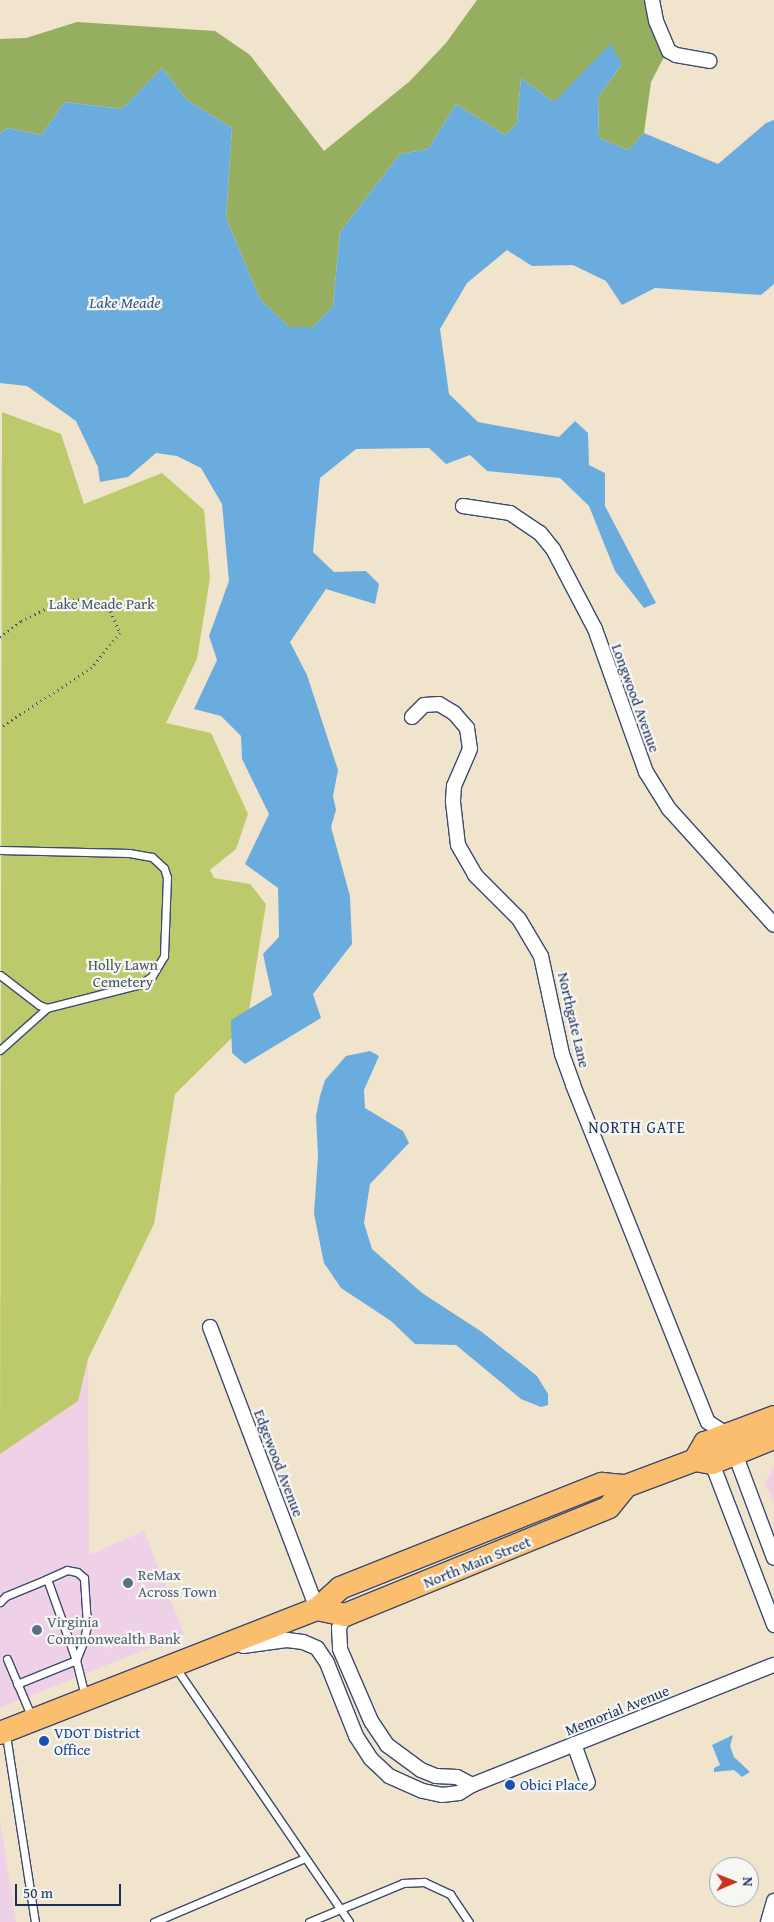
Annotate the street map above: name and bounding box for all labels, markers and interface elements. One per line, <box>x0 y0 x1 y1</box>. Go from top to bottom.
water label: Lake Meade <box>89 292 161 312</box>
park label: Lake Meade Park <box>49 595 155 613</box>
street label: Longwood Avenue <box>608 641 664 755</box>
park label: Holly Lawn Cemetery <box>88 955 158 990</box>
street label: Northgate Lane <box>554 971 594 1069</box>
district label: NORTH GATE <box>587 1117 687 1137</box>
street label: Edgewood Avenue <box>250 1407 308 1519</box>
street label: North Main Street <box>421 1532 533 1592</box>
place label: ReMax Across Town <box>138 1565 217 1600</box>
marker: ReMax Across Town <box>122 1577 134 1589</box>
place label: Virginia Commonwealth Bank <box>47 1612 181 1647</box>
marker: Virginia Commonwealth Bank <box>31 1624 43 1636</box>
street label: Memorial Avenue <box>562 1681 672 1739</box>
place label: VDOT District Office <box>54 1723 141 1758</box>
marker: VDOT District Office <box>38 1735 50 1747</box>
place label: Obici Place <box>520 1776 588 1794</box>
marker: Obici Place <box>504 1779 516 1791</box>
north arrow <box>709 1857 759 1907</box>
scale bar <box>18 1874 124 1906</box>
text: N <box>738 1877 758 1887</box>
text: 50 m <box>23 1882 53 1903</box>

